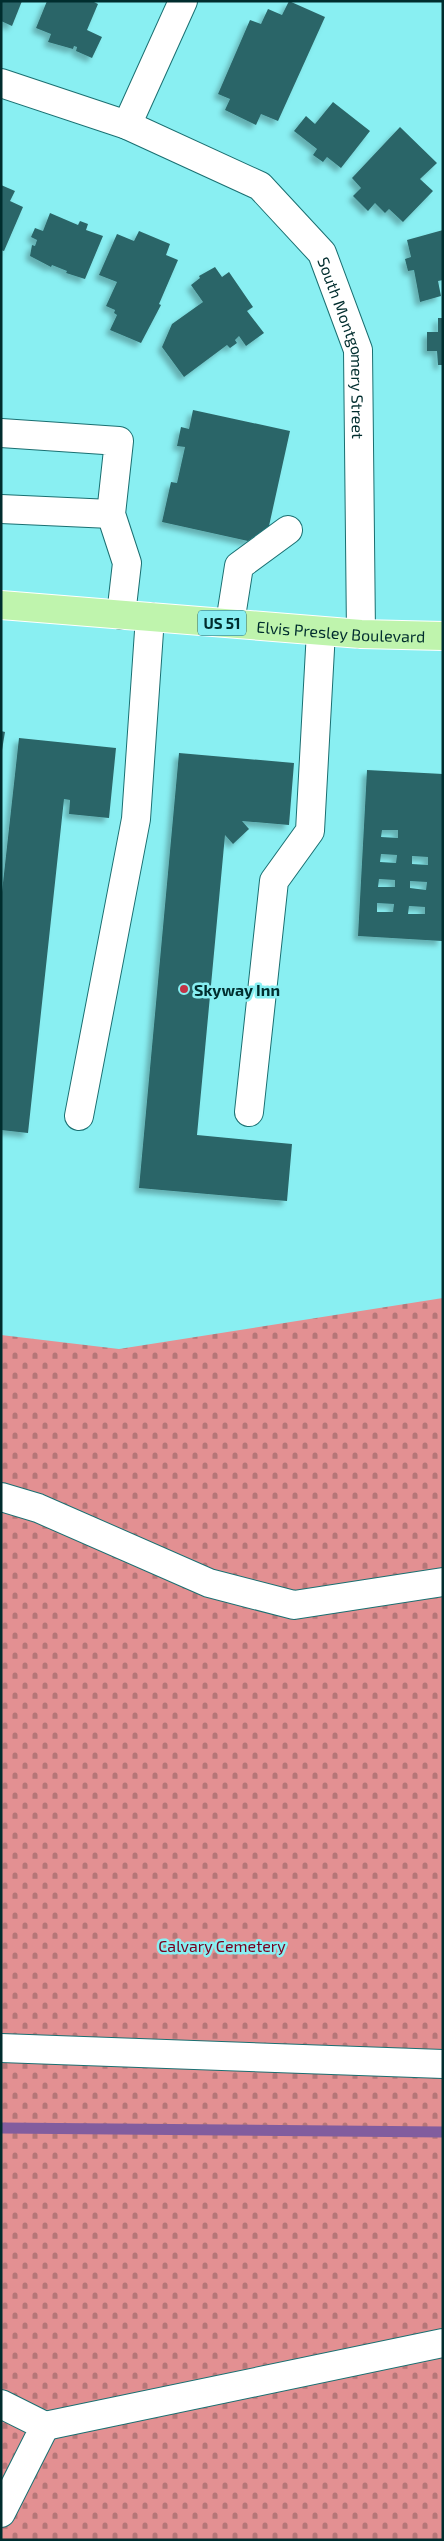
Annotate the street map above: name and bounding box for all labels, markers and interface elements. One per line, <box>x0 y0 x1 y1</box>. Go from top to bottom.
street label: South Montgomery Street <box>315 254 368 439</box>
road number: US 51 <box>198 610 246 636</box>
street label: Elvis Presley Boulevard <box>256 616 426 645</box>
place label: Skyway Inn <box>194 980 280 1000</box>
marker: Skyway Inn <box>178 983 190 995</box>
park label: Calvary Cemetery <box>158 1936 286 1955</box>

